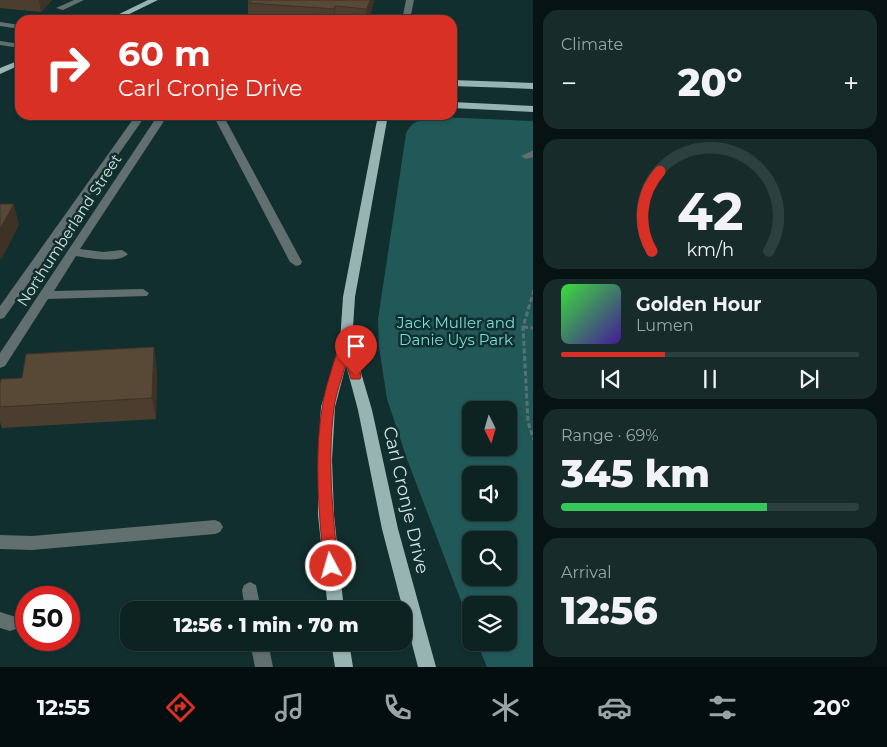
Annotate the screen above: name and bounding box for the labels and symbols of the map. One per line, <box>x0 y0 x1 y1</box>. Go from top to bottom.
street label: Northumberland Street <box>13 150 125 310</box>
park label: Jack Muller and Danie Uys Park <box>396 313 515 349</box>
pin <box>335 325 377 376</box>
north arrow <box>462 401 518 456</box>
street label: Carl Cronje Drive <box>378 424 434 576</box>
position arrow <box>304 539 356 591</box>
speed limit sign: 50 <box>15 586 80 651</box>

